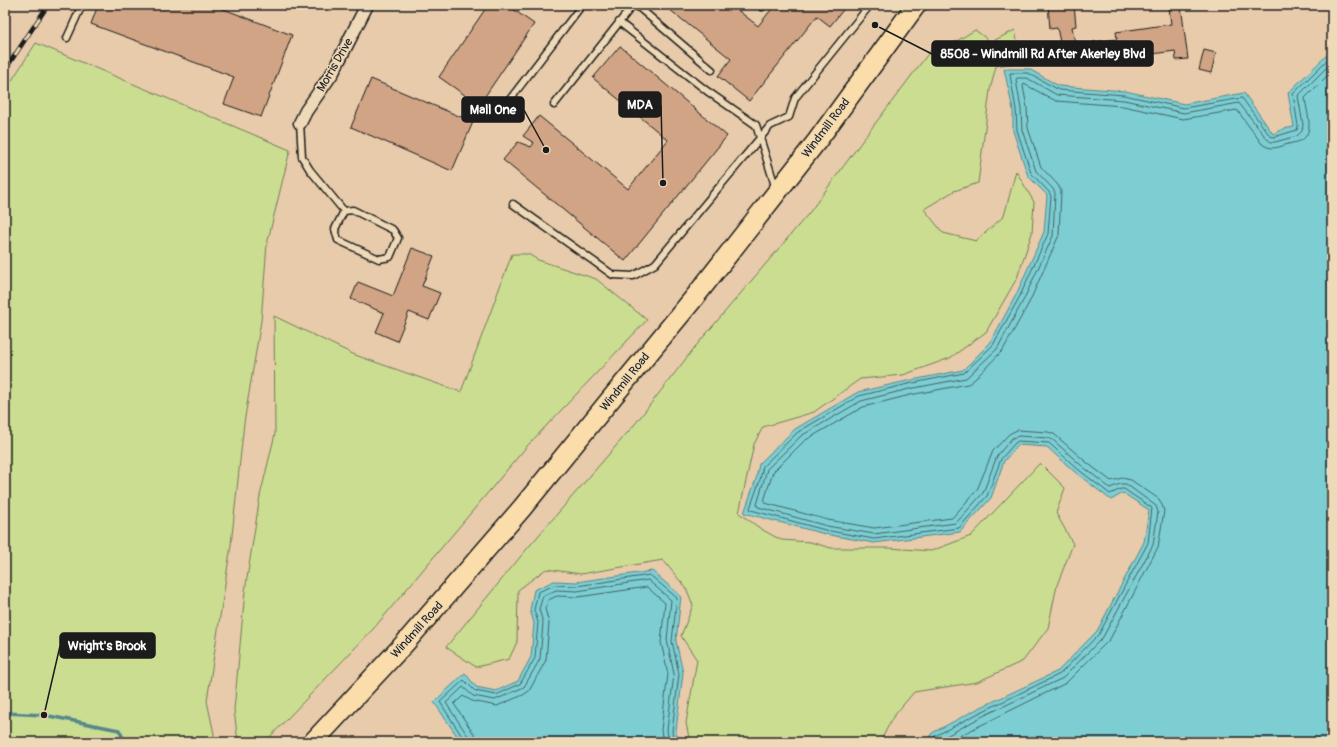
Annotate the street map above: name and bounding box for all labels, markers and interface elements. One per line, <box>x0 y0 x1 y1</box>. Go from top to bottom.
street label: Morris Drive <box>314 35 356 94</box>
callout: 8508 - Windmill Rd After Akerley Blvd <box>932 41 1153 66</box>
text: 8508 - Windmill Rd After Akerley Blvd <box>940 46 1146 62</box>
callout: MDA <box>619 92 661 117</box>
street label: Windmill Road <box>799 95 853 161</box>
callout: Mall One <box>462 97 524 122</box>
text: MDA <box>627 97 654 113</box>
text: Mall One <box>470 102 517 118</box>
street label: Windmill Road <box>597 350 653 414</box>
street label: Windmill Road <box>388 599 446 661</box>
callout: Wright's Brook <box>60 633 155 658</box>
text: Wright's Brook <box>68 638 147 654</box>

